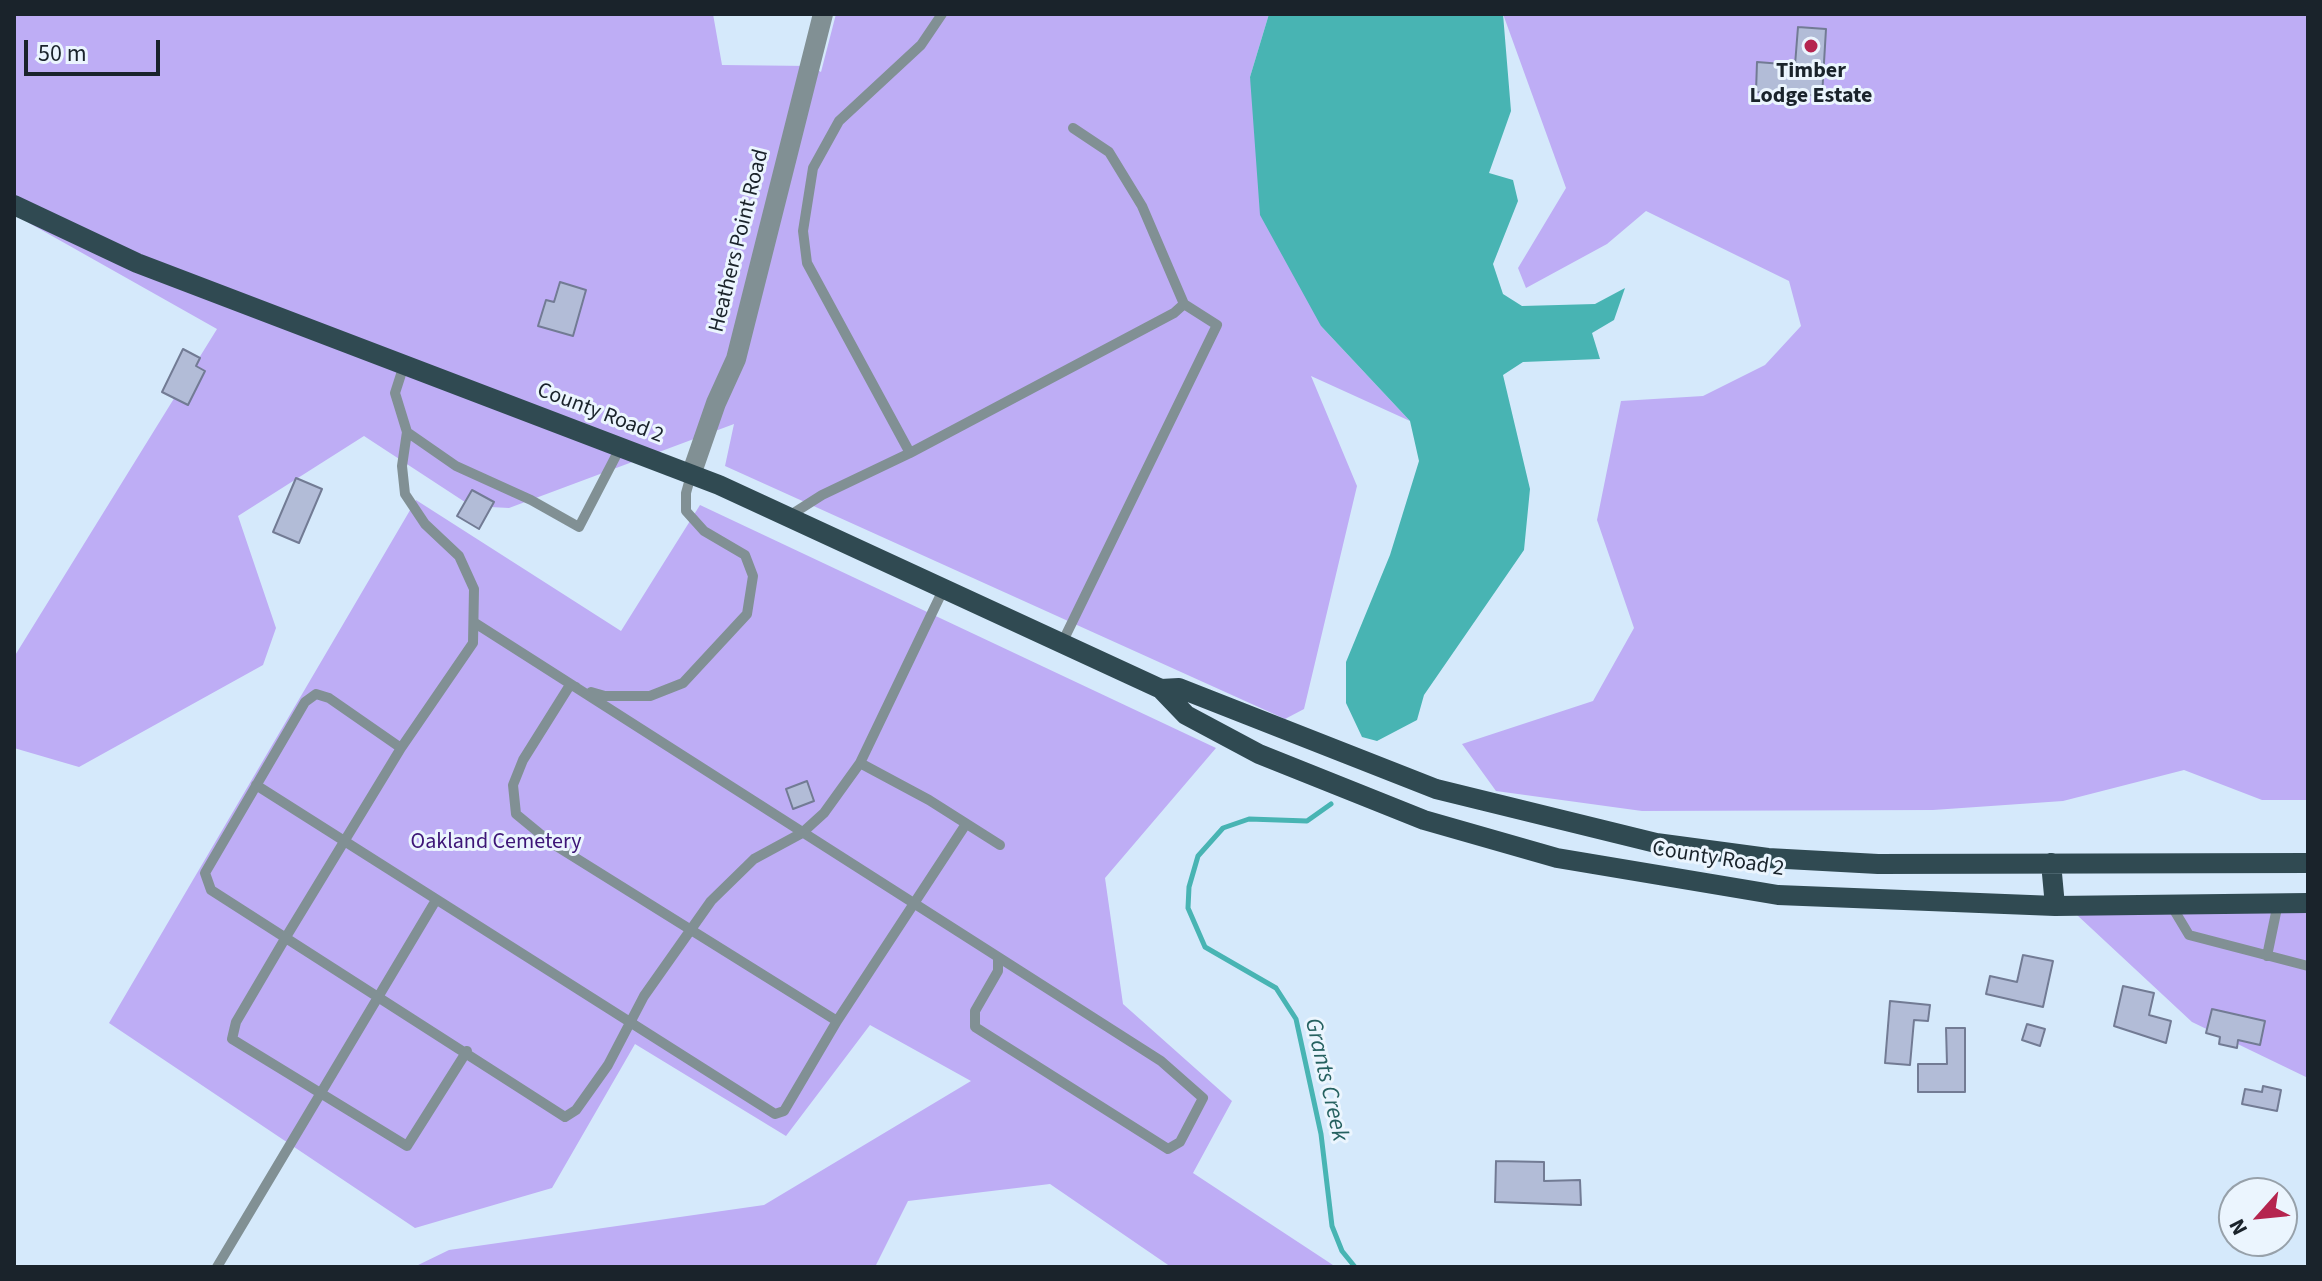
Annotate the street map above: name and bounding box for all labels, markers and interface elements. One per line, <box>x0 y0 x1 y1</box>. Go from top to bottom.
scale bar <box>28 24 164 74</box>
text: 50 m <box>38 36 87 71</box>
marker: Timber Lodge Estate <box>1802 37 1820 55</box>
place label: Timber Lodge Estate <box>1750 59 1872 110</box>
street label: Heathers Point Road <box>705 147 775 335</box>
street label: County Road 2 <box>533 378 667 450</box>
park label: Oakland Cemetery <box>411 830 581 856</box>
street label: County Road 2 <box>1650 837 1786 883</box>
water label: Grants Creek <box>1297 1016 1353 1144</box>
north arrow <box>2218 1177 2298 1257</box>
text: N <box>2221 1213 2256 1241</box>

